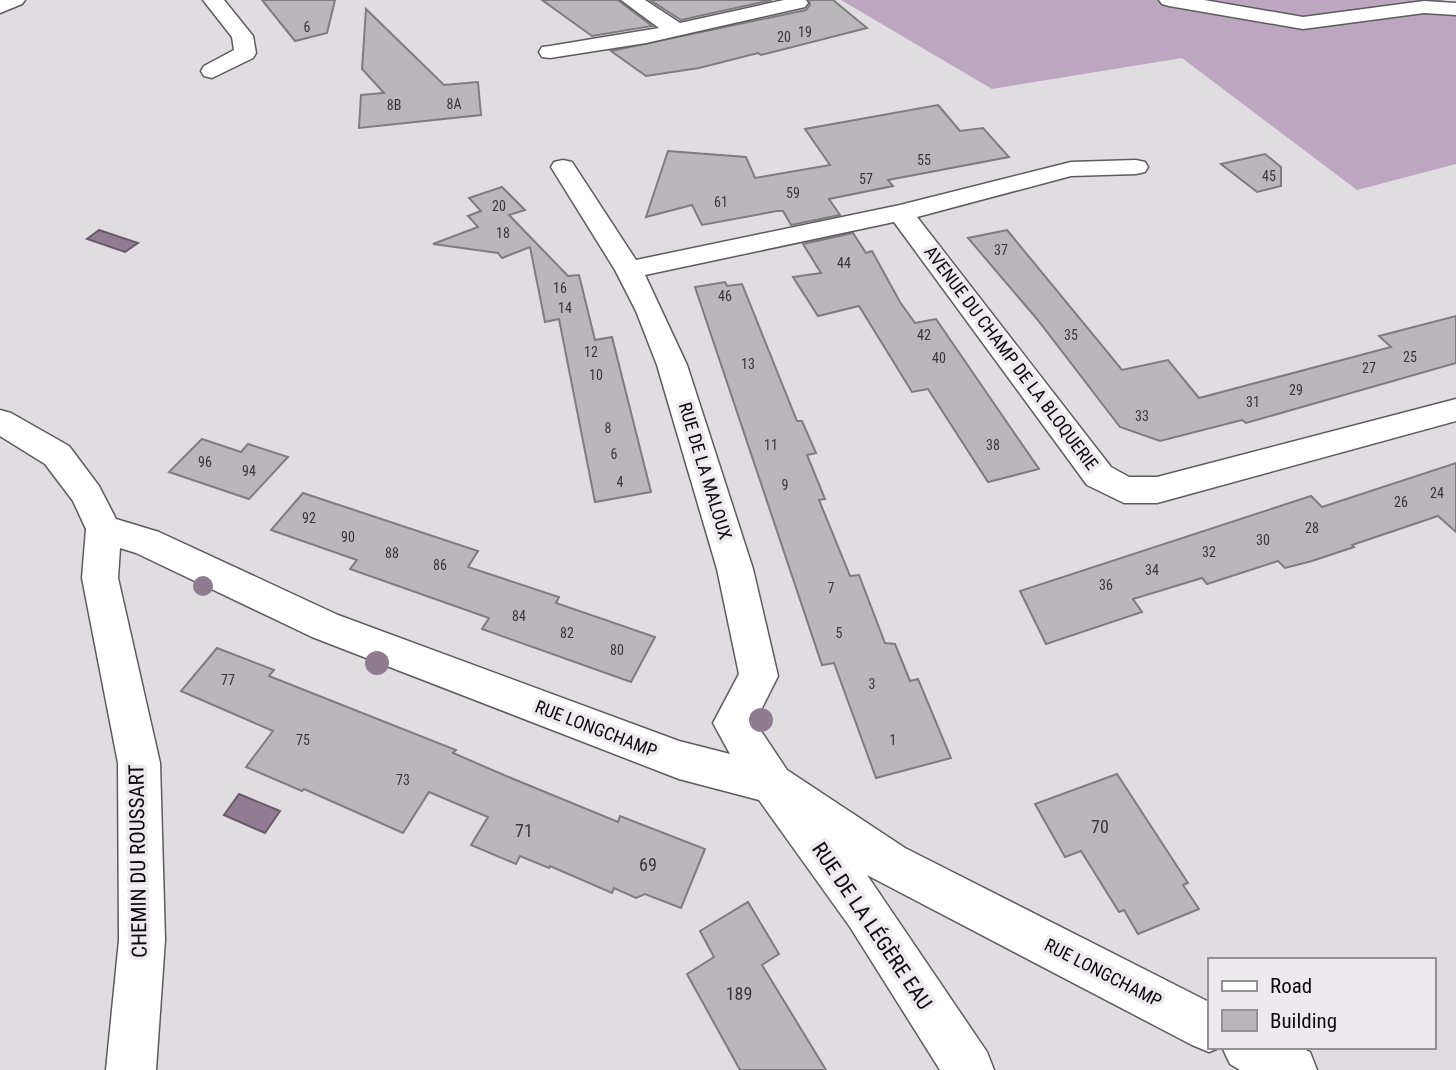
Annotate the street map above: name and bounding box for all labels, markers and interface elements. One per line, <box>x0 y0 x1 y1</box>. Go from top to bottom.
house number: 6 <box>304 19 311 35</box>
house number: 19 <box>798 24 812 40</box>
house number: 20 <box>777 29 791 45</box>
house number: 8A <box>447 96 461 112</box>
house number: 8B <box>387 97 401 113</box>
house number: 55 <box>917 152 931 168</box>
house number: 45 <box>1262 168 1276 184</box>
house number: 57 <box>859 171 873 187</box>
house number: 59 <box>786 185 800 201</box>
house number: 61 <box>714 194 728 210</box>
house number: 20 <box>492 198 506 214</box>
house number: 18 <box>496 225 510 241</box>
street label: AVENUE DU CHAMP DE LA BLOQUERIE <box>920 241 1103 474</box>
house number: 37 <box>994 242 1008 258</box>
house number: 44 <box>837 255 851 271</box>
house number: 16 <box>553 280 567 296</box>
house number: 46 <box>718 288 732 304</box>
house number: 14 <box>558 300 572 316</box>
house number: 42 <box>917 327 931 343</box>
house number: 35 <box>1064 327 1078 343</box>
house number: 12 <box>584 344 598 360</box>
house number: 25 <box>1403 349 1417 365</box>
house number: 40 <box>932 350 946 366</box>
house number: 13 <box>741 356 755 372</box>
house number: 27 <box>1362 360 1376 376</box>
house number: 10 <box>589 367 603 383</box>
house number: 29 <box>1289 382 1303 398</box>
house number: 31 <box>1246 394 1260 410</box>
street label: RUE DE LA MALOUX <box>675 400 736 542</box>
house number: 33 <box>1135 408 1149 424</box>
house number: 8 <box>605 420 612 436</box>
house number: 11 <box>764 437 778 453</box>
house number: 38 <box>986 437 1000 453</box>
house number: 6 <box>611 446 618 462</box>
house number: 96 <box>198 454 212 470</box>
house number: 94 <box>242 463 256 479</box>
house number: 4 <box>617 474 624 490</box>
house number: 9 <box>782 477 788 493</box>
house number: 24 <box>1430 485 1444 501</box>
house number: 26 <box>1394 494 1408 510</box>
house number: 92 <box>302 510 316 526</box>
house number: 28 <box>1305 520 1319 536</box>
house number: 90 <box>341 529 355 545</box>
house number: 30 <box>1256 532 1270 548</box>
house number: 32 <box>1202 544 1216 560</box>
house number: 88 <box>385 545 399 561</box>
house number: 86 <box>433 557 447 573</box>
house number: 34 <box>1145 562 1159 578</box>
house number: 36 <box>1099 577 1113 593</box>
house number: 7 <box>828 580 835 596</box>
house number: 84 <box>512 608 526 624</box>
house number: 82 <box>560 625 574 641</box>
house number: 5 <box>836 625 843 641</box>
house number: 80 <box>610 642 624 658</box>
house number: 77 <box>221 672 235 688</box>
house number: 3 <box>869 676 875 692</box>
street label: RUE LONGCHAMP <box>532 696 660 761</box>
house number: 75 <box>296 732 310 748</box>
house number: 1 <box>890 732 896 748</box>
street label: CHEMIN DU ROUSSART <box>124 764 152 958</box>
house number: 73 <box>396 772 410 788</box>
house number: 70 <box>1091 816 1109 837</box>
house number: 71 <box>515 820 533 841</box>
street label: RUE DE LA LÉGÈRE EAU <box>807 838 937 1014</box>
house number: 69 <box>639 854 657 875</box>
street label: RUE LONGCHAMP <box>1041 934 1165 1011</box>
legend <box>1208 958 1435 1049</box>
text: Road <box>1270 974 1312 998</box>
house number: 189 <box>726 983 752 1004</box>
text: Building <box>1270 1009 1337 1033</box>

